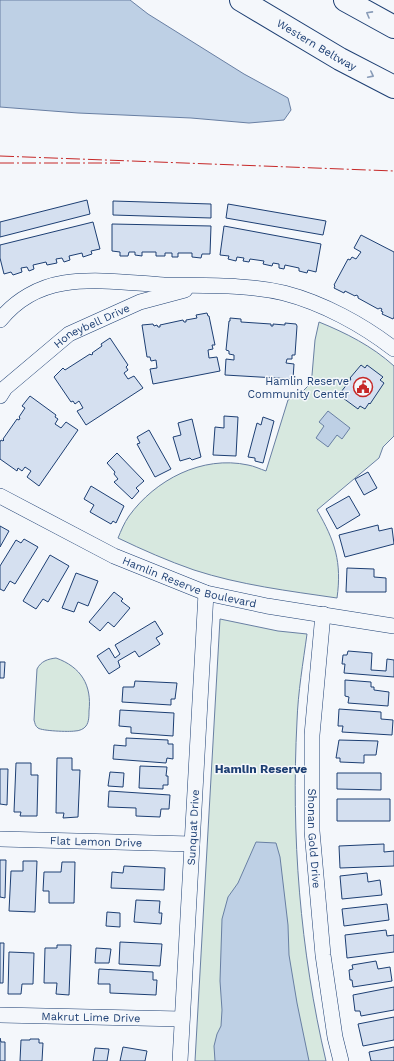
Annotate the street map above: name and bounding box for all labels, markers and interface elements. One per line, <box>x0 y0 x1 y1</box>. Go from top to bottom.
one-way arrow <box>366 11 373 18</box>
street label: Western Beltway <box>274 17 359 74</box>
one-way arrow <box>367 71 375 78</box>
street label: Honeybell Drive <box>51 301 132 351</box>
place label: Hamlin Reserve Community Center <box>248 375 350 401</box>
public building icon: Hamlin Reserve Community Center <box>352 376 374 398</box>
street label: Hamlin Reserve Boulevard <box>120 554 258 611</box>
district label: Hamlin Reserve <box>215 762 307 776</box>
street label: Shonan Gold Drive <box>305 788 323 889</box>
street label: Sunquat Drive <box>185 789 202 866</box>
street label: Flat Lemon Drive <box>50 834 142 850</box>
street label: Makrut Lime Drive <box>41 1010 141 1025</box>

